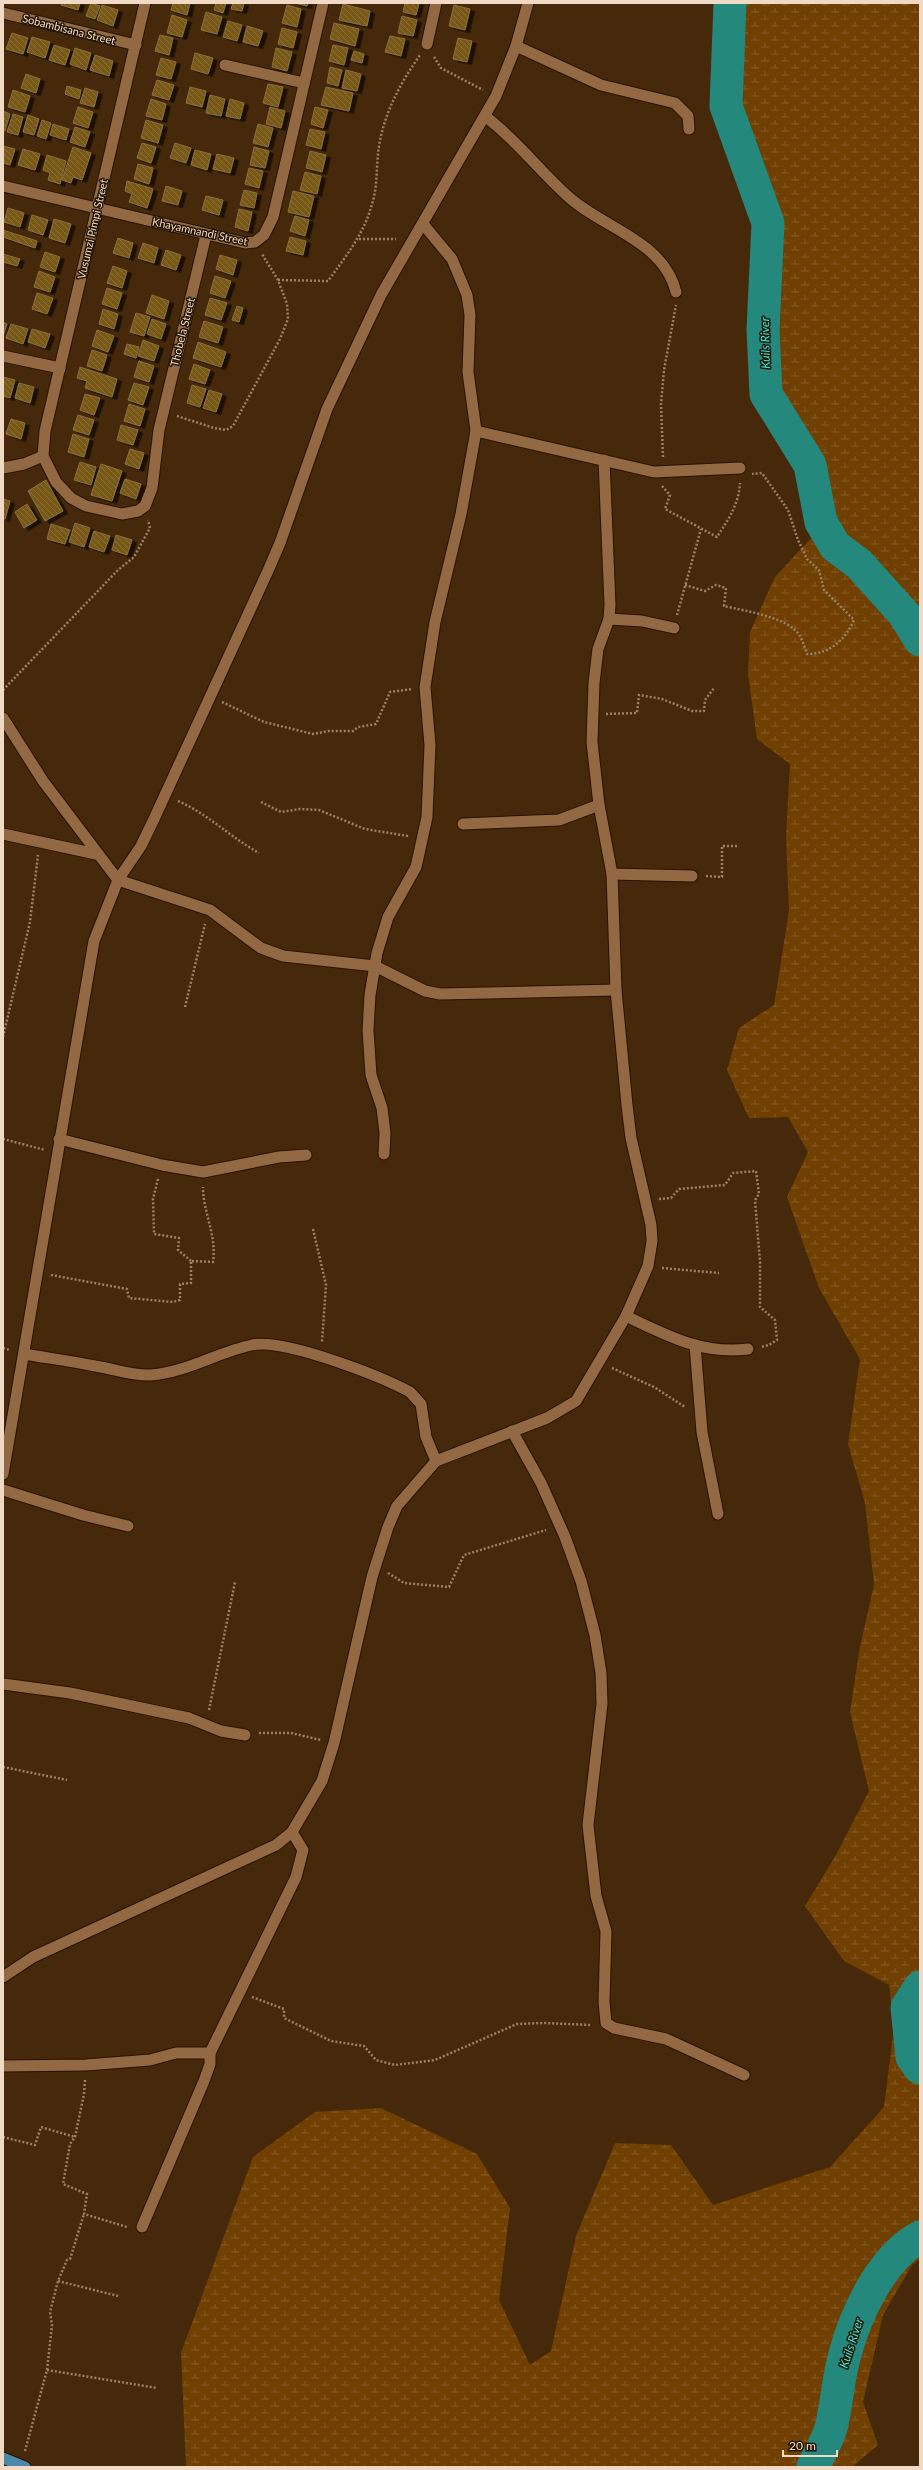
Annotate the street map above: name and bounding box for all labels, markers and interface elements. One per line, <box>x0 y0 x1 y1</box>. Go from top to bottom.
street label: Sobambisana Street <box>21 11 117 47</box>
street label: Vusumzi Pimpi Street <box>74 178 110 280</box>
street label: Khayamnandi Street <box>151 215 249 247</box>
street label: Thobela Street <box>167 296 197 368</box>
water label: Kuils River <box>757 316 773 369</box>
water label: Kuils River <box>836 2315 866 2370</box>
scale bar <box>783 2432 837 2458</box>
text: 20 m <box>789 2438 816 2453</box>

